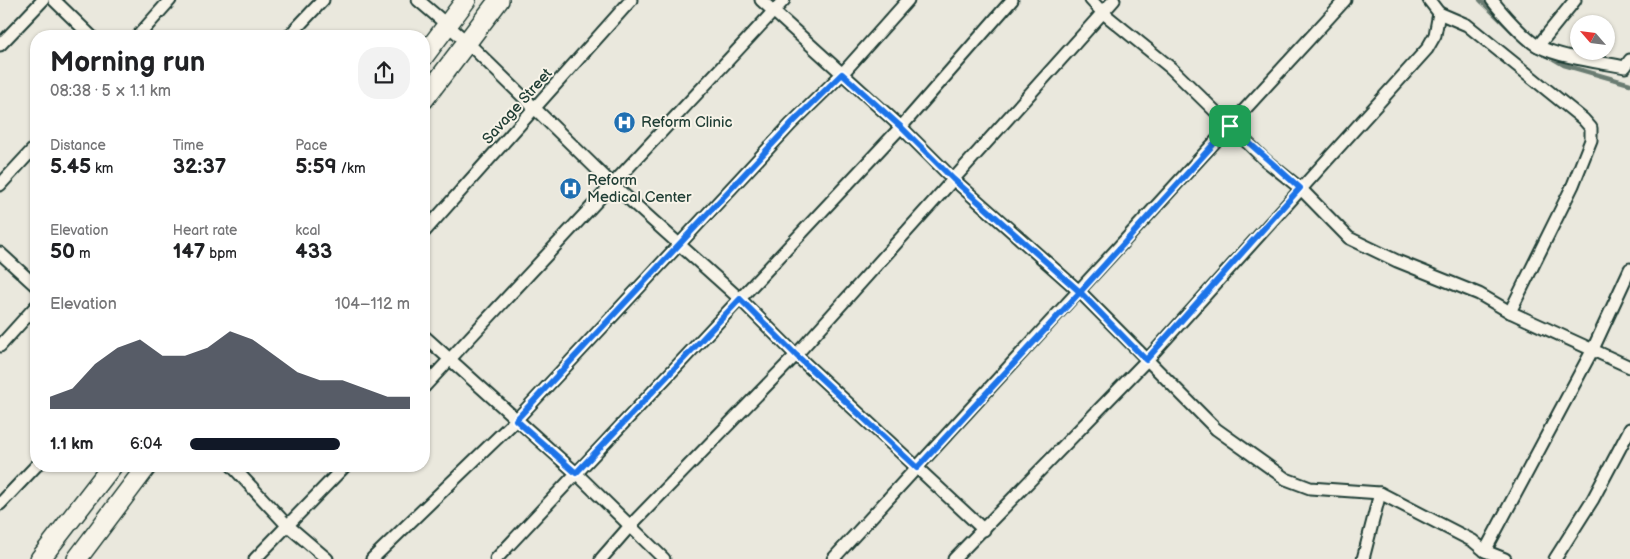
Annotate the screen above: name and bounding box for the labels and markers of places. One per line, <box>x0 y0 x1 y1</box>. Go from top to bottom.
pin <box>1209 105 1251 147</box>
hospital icon: Reform Clinic <box>613 110 637 134</box>
place label: Reform Clinic <box>641 113 733 132</box>
place label: Reform Medical Center <box>587 171 692 207</box>
hospital icon: Reform Medical Center <box>559 177 583 201</box>

